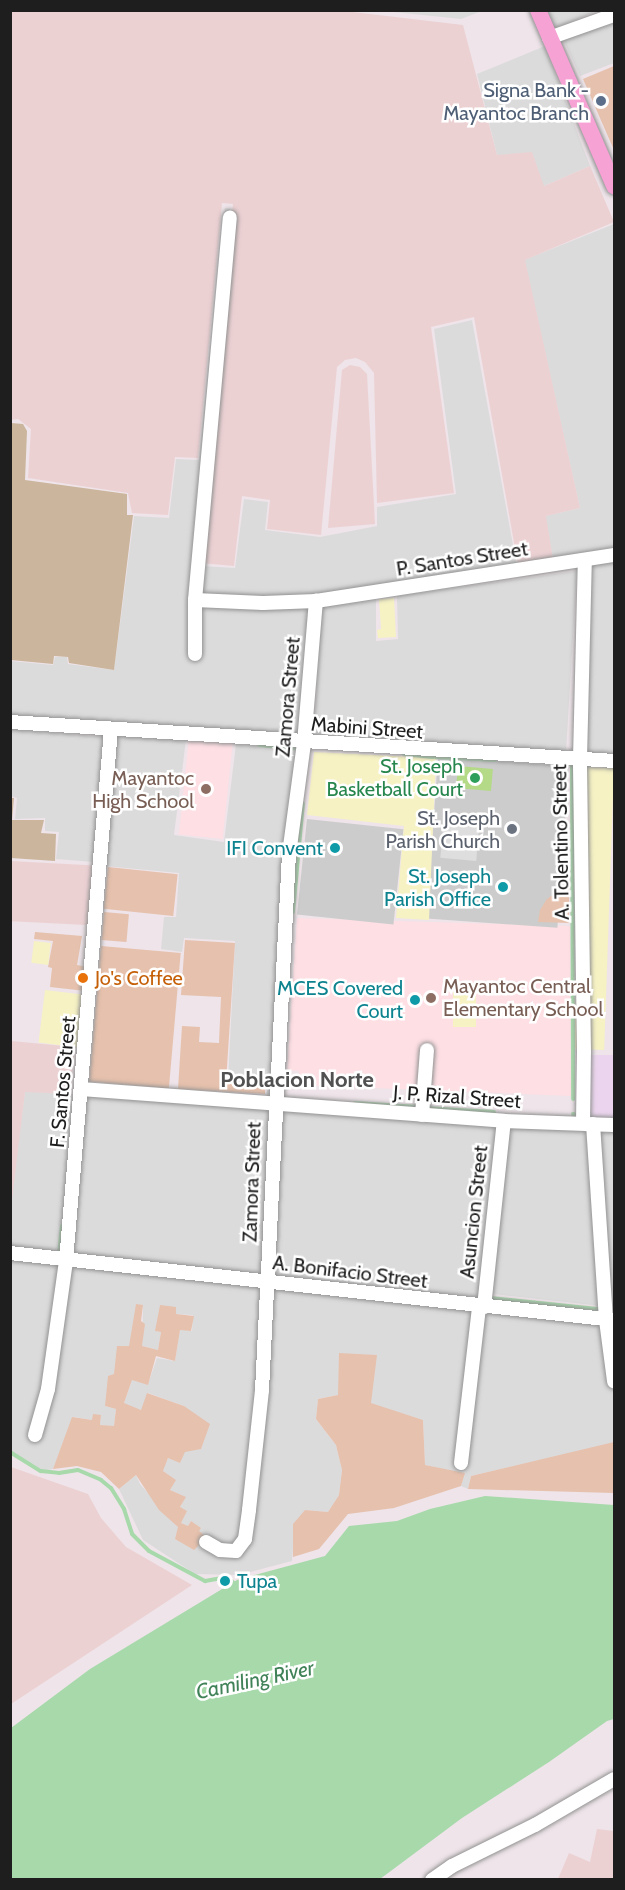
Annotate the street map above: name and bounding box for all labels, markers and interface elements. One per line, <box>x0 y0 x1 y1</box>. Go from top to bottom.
place label: Signa Bank - Mayantoc Branch <box>443 78 589 125</box>
marker: Signa Bank - Mayantoc Branch <box>594 94 608 108</box>
street label: P. Santos Street <box>395 537 529 581</box>
street label: Zamora Street <box>271 636 305 758</box>
street label: Mabini Street <box>310 712 424 744</box>
place label: St. Joseph Basketball Court <box>326 754 463 801</box>
street label: A. Tolentino Street <box>548 764 574 920</box>
place label: Mayantoc High School <box>92 766 194 813</box>
marker: St. Joseph Basketball Court <box>468 771 482 785</box>
marker: Mayantoc High School <box>199 782 213 796</box>
place label: St. Joseph Parish Church <box>385 806 500 853</box>
marker: St. Joseph Parish Church <box>505 822 519 836</box>
place label: IFI Convent <box>226 836 323 860</box>
marker: IFI Convent <box>328 841 342 855</box>
place label: St. Joseph Parish Office <box>384 864 491 911</box>
marker: St. Joseph Parish Office <box>496 880 510 894</box>
place label: Jo's Coffee <box>95 966 183 990</box>
marker: Jo's Coffee <box>76 971 90 985</box>
place label: Mayantoc Central Elementary School <box>443 975 603 1022</box>
place label: MCES Covered Court <box>277 976 403 1023</box>
marker: Mayantoc Central Elementary School <box>424 991 438 1005</box>
marker: MCES Covered Court <box>408 993 422 1007</box>
street label: F. Santos Street <box>45 1015 81 1149</box>
district label: Poblacion Norte <box>220 1067 374 1093</box>
street label: J. P. Rizal Street <box>392 1081 522 1113</box>
street label: Zamora Street <box>238 1121 266 1243</box>
street label: Asuncion Street <box>455 1144 493 1280</box>
street label: A. Bonifacio Street <box>271 1251 429 1293</box>
place label: Tupa <box>237 1569 277 1593</box>
marker: Tupa <box>218 1574 232 1588</box>
water label: Camiling River <box>194 1655 316 1705</box>

